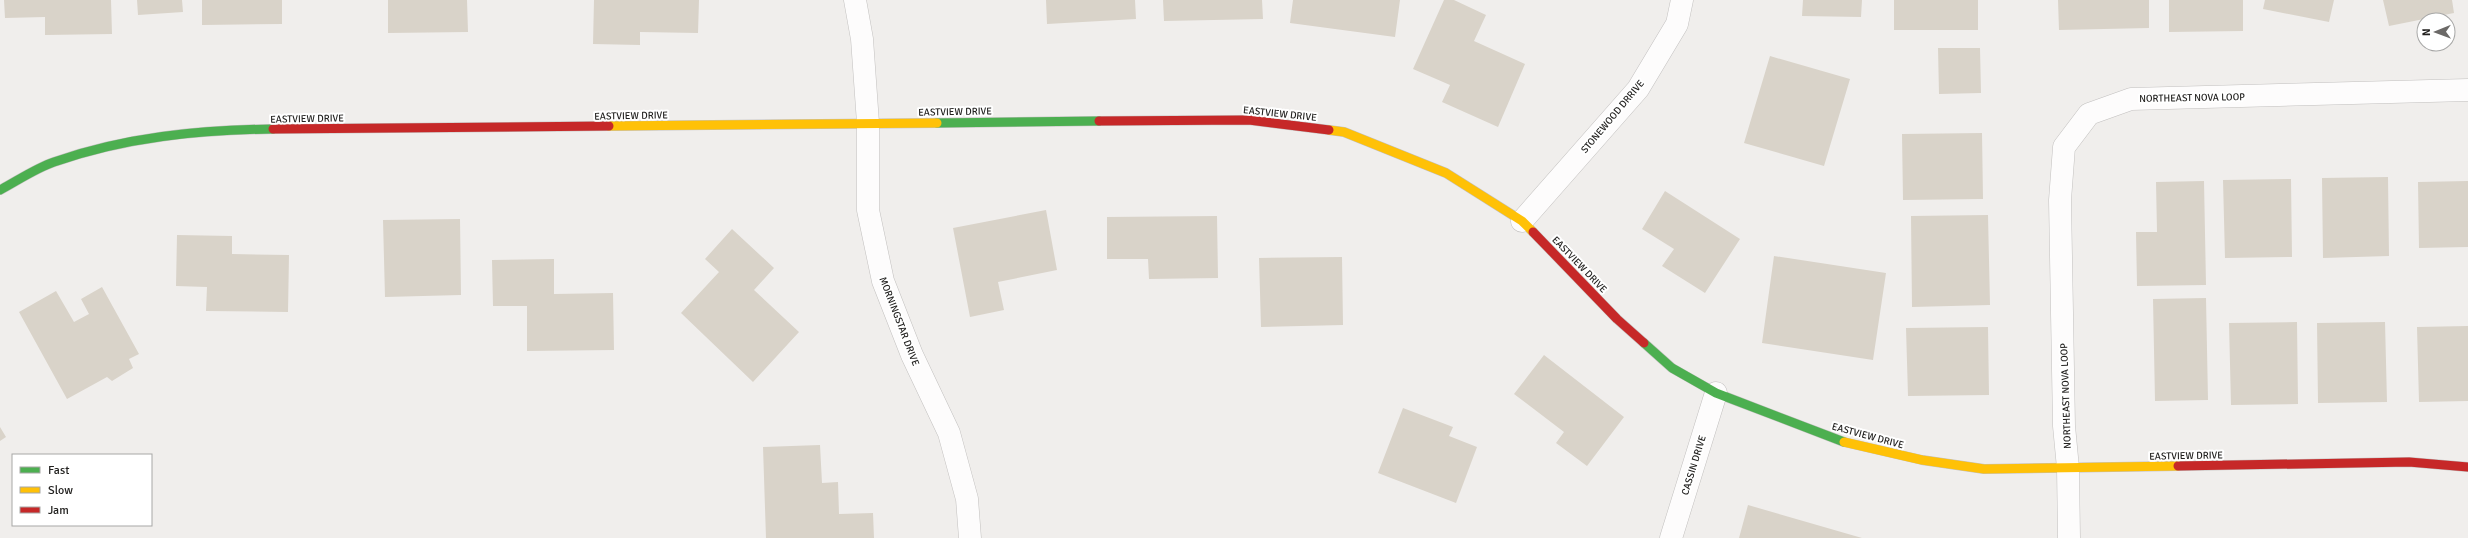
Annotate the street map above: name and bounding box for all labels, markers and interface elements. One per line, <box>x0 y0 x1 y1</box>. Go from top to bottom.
north arrow <box>2416 12 2456 52</box>
text: N <box>2420 28 2433 36</box>
street label: STONEWOOD DRRIVE <box>1579 77 1647 156</box>
street label: NORTHEAST NOVA LOOP <box>2139 91 2245 105</box>
street label: EASTVIEW DRIVE <box>1243 104 1318 124</box>
street label: EASTVIEW DRIVE <box>918 105 992 119</box>
street label: EASTVIEW DRIVE <box>594 109 668 123</box>
street label: EASTVIEW DRIVE <box>270 112 344 126</box>
street label: EASTVIEW DRIVE <box>1549 234 1609 296</box>
street label: MORNINGSTAR DRIVE <box>877 275 922 368</box>
street label: NORTHEAST NOVA LOOP <box>2058 343 2074 449</box>
street label: EASTVIEW DRIVE <box>1831 421 1905 451</box>
street label: CASSIN DRIVE <box>1679 434 1709 497</box>
street label: EASTVIEW DRIVE <box>2149 449 2223 463</box>
legend <box>12 454 152 526</box>
text: Fast <box>48 463 69 478</box>
text: Slow <box>48 483 73 498</box>
text: Jam <box>48 503 69 518</box>

